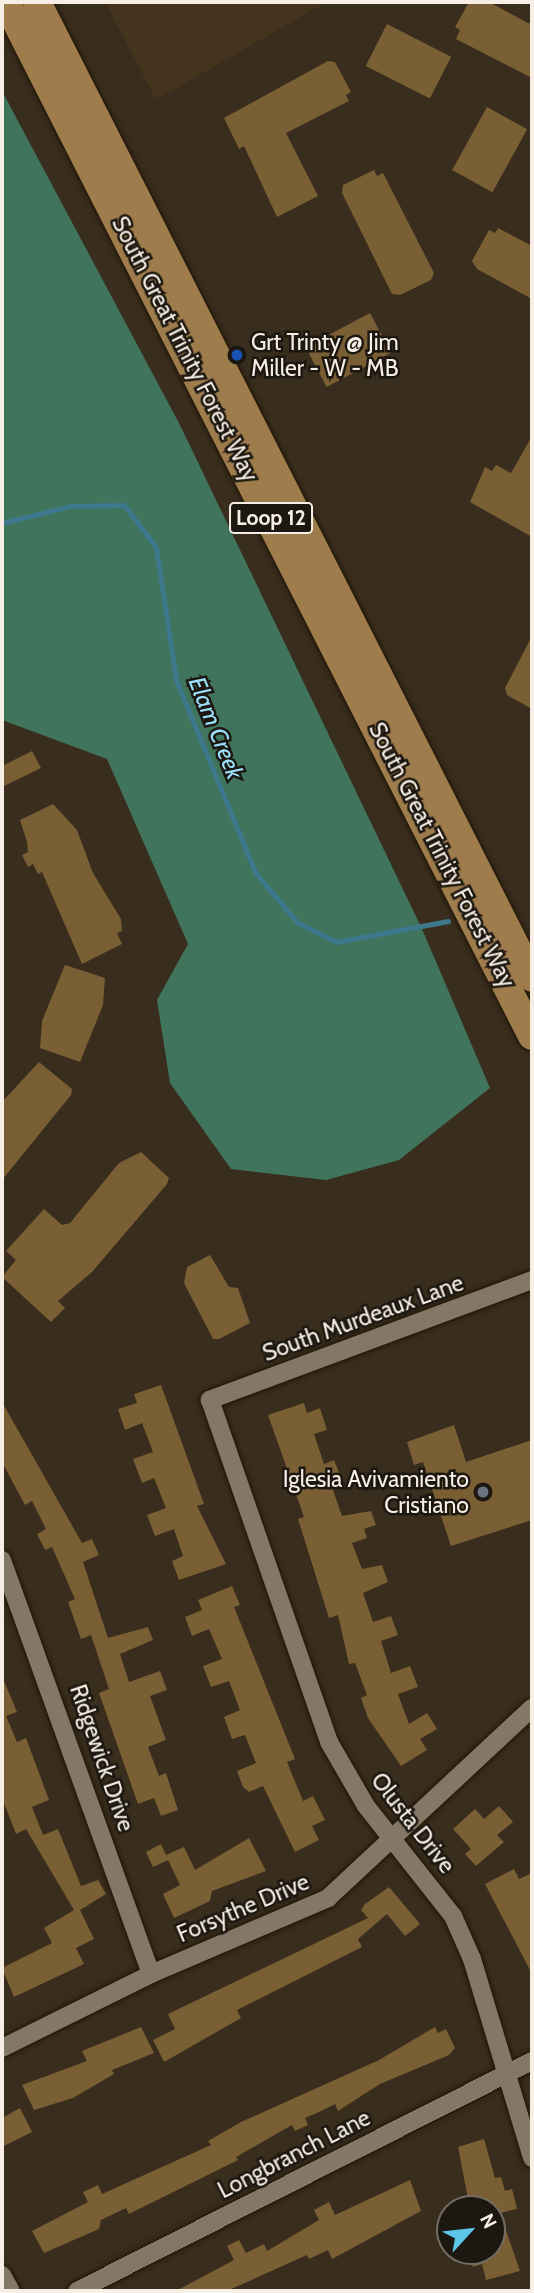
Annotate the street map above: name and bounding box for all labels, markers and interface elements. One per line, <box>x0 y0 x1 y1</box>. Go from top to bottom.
street label: South Great Trinity Forest Way <box>106 212 264 486</box>
place label: Grt Trinty @ Jim Miller - W - MB <box>251 328 399 382</box>
marker: Grt Trinty @ Jim Miller - W - MB <box>229 347 245 363</box>
road number: Loop 12 <box>229 500 313 536</box>
water label: Elam Creek <box>182 673 250 783</box>
street label: South Great Trinity Forest Way <box>363 718 521 992</box>
street label: South Murdeaux Lane <box>259 1269 467 1367</box>
place label: Iglesia Avivamiento Cristiano <box>283 1465 469 1519</box>
marker: Iglesia Avivamiento Cristiano <box>475 1484 491 1500</box>
street label: Ridgewick Drive <box>64 1681 140 1835</box>
street label: Olusta Drive <box>365 1767 461 1879</box>
street label: Forsythe Drive <box>173 1868 313 1948</box>
street label: Longbranch Lane <box>213 2104 375 2204</box>
north arrow <box>436 2195 506 2265</box>
text: N <box>475 2210 502 2232</box>

